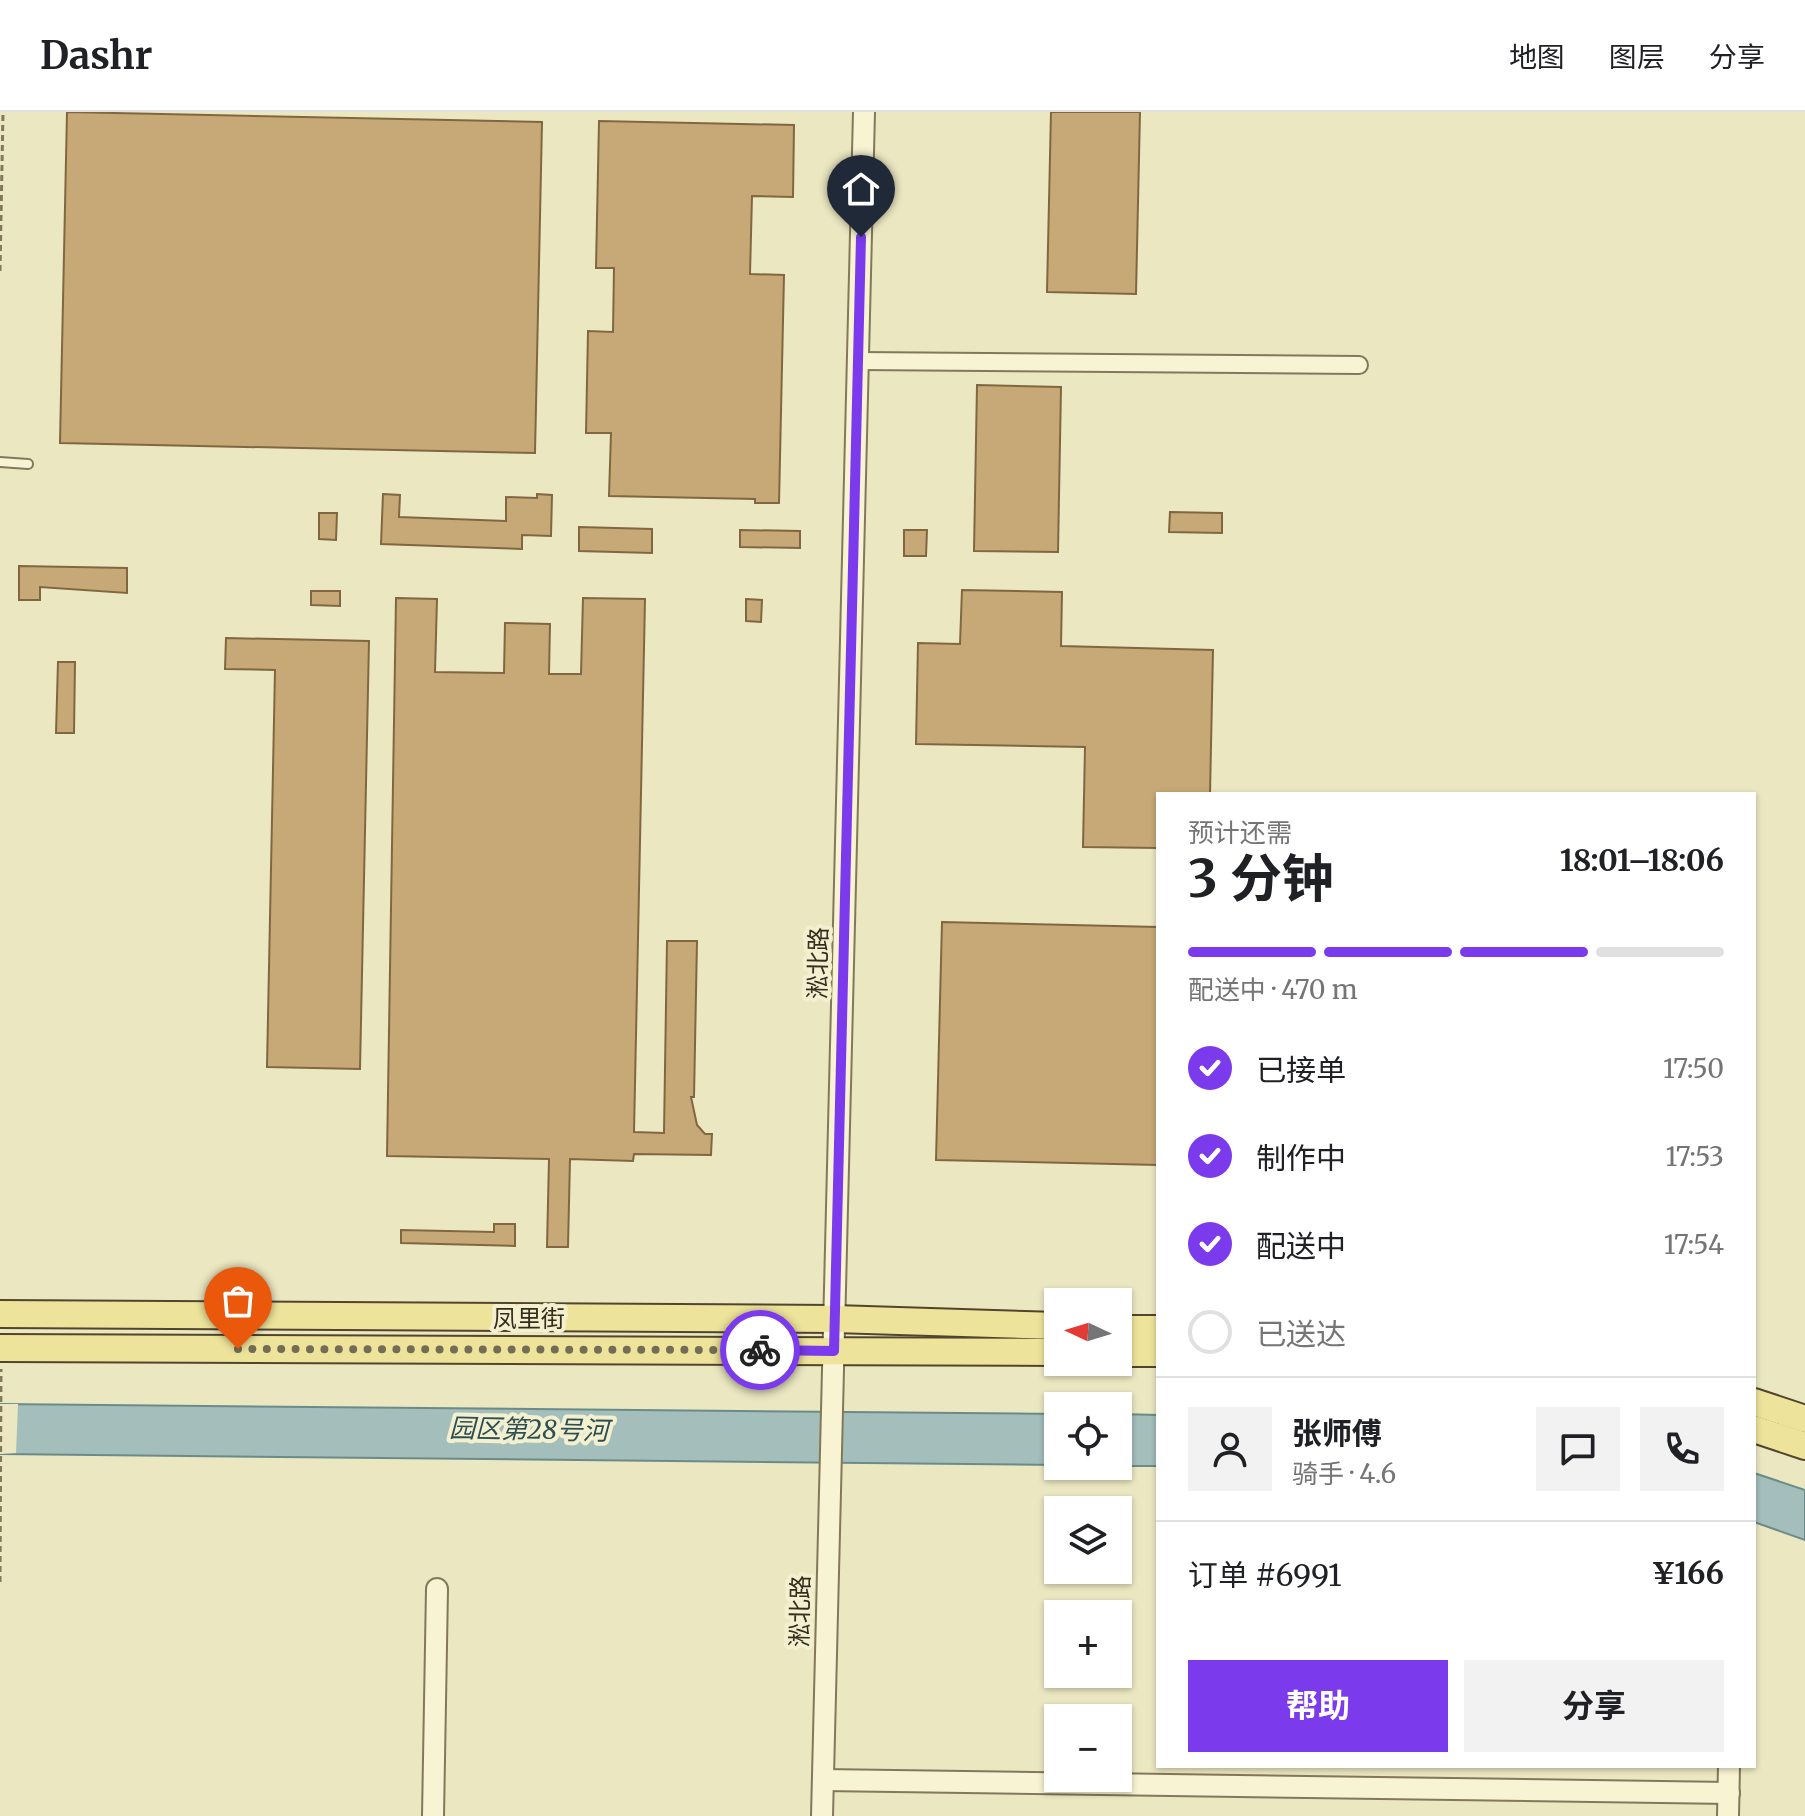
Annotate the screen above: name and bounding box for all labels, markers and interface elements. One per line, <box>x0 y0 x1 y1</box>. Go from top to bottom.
text: Dashr <box>40 32 152 79</box>
text: 地图 <box>1509 39 1565 75</box>
text: 图层 <box>1609 39 1665 75</box>
text: 分享 <box>1709 39 1765 75</box>
pin <box>827 155 895 237</box>
icon: home <box>839 167 883 211</box>
text: 预计还需 <box>1188 816 1292 849</box>
text: 18:01–18:06 <box>1560 841 1724 879</box>
text: 3 分钟 <box>1188 846 1334 911</box>
street label: 淞北路 <box>802 927 834 999</box>
text: 配送中 · 470 m <box>1188 973 1358 1006</box>
icon: check <box>1188 1046 1232 1090</box>
text: 已接单 <box>1256 1051 1346 1089</box>
text: 17:50 <box>1663 1052 1724 1085</box>
icon: check <box>1188 1134 1232 1178</box>
text: 制作中 <box>1256 1139 1346 1177</box>
text: 17:53 <box>1666 1140 1724 1173</box>
icon: check <box>1188 1222 1232 1266</box>
text: 配送中 <box>1256 1227 1346 1265</box>
text: 17:54 <box>1664 1228 1724 1261</box>
pin <box>204 1267 272 1349</box>
icon: bag <box>216 1279 260 1323</box>
north arrow <box>1044 1288 1132 1376</box>
map controls <box>1044 1288 1132 1792</box>
street label: 凤里街 <box>493 1303 565 1334</box>
courier <box>720 1310 800 1390</box>
text: 已送达 <box>1256 1315 1346 1353</box>
icon: bike <box>738 1328 782 1372</box>
button: locate <box>1044 1392 1132 1480</box>
button: person <box>1188 1407 1272 1491</box>
button: chat <box>1536 1407 1620 1491</box>
button: phone <box>1640 1407 1724 1491</box>
water label: 园区第28号河 <box>449 1411 614 1447</box>
text: 张师傅 <box>1292 1414 1382 1452</box>
text: 骑手 · 4.6 <box>1292 1457 1396 1490</box>
button: layers <box>1044 1496 1132 1584</box>
text: ¥166 <box>1652 1554 1724 1592</box>
text: 订单 #6991 <box>1188 1556 1342 1594</box>
street label: 淞北路 <box>784 1575 816 1647</box>
button: + <box>1044 1600 1132 1688</box>
button: 帮助 <box>1188 1660 1448 1752</box>
button: 分享 <box>1464 1660 1724 1752</box>
button: − <box>1044 1704 1132 1792</box>

